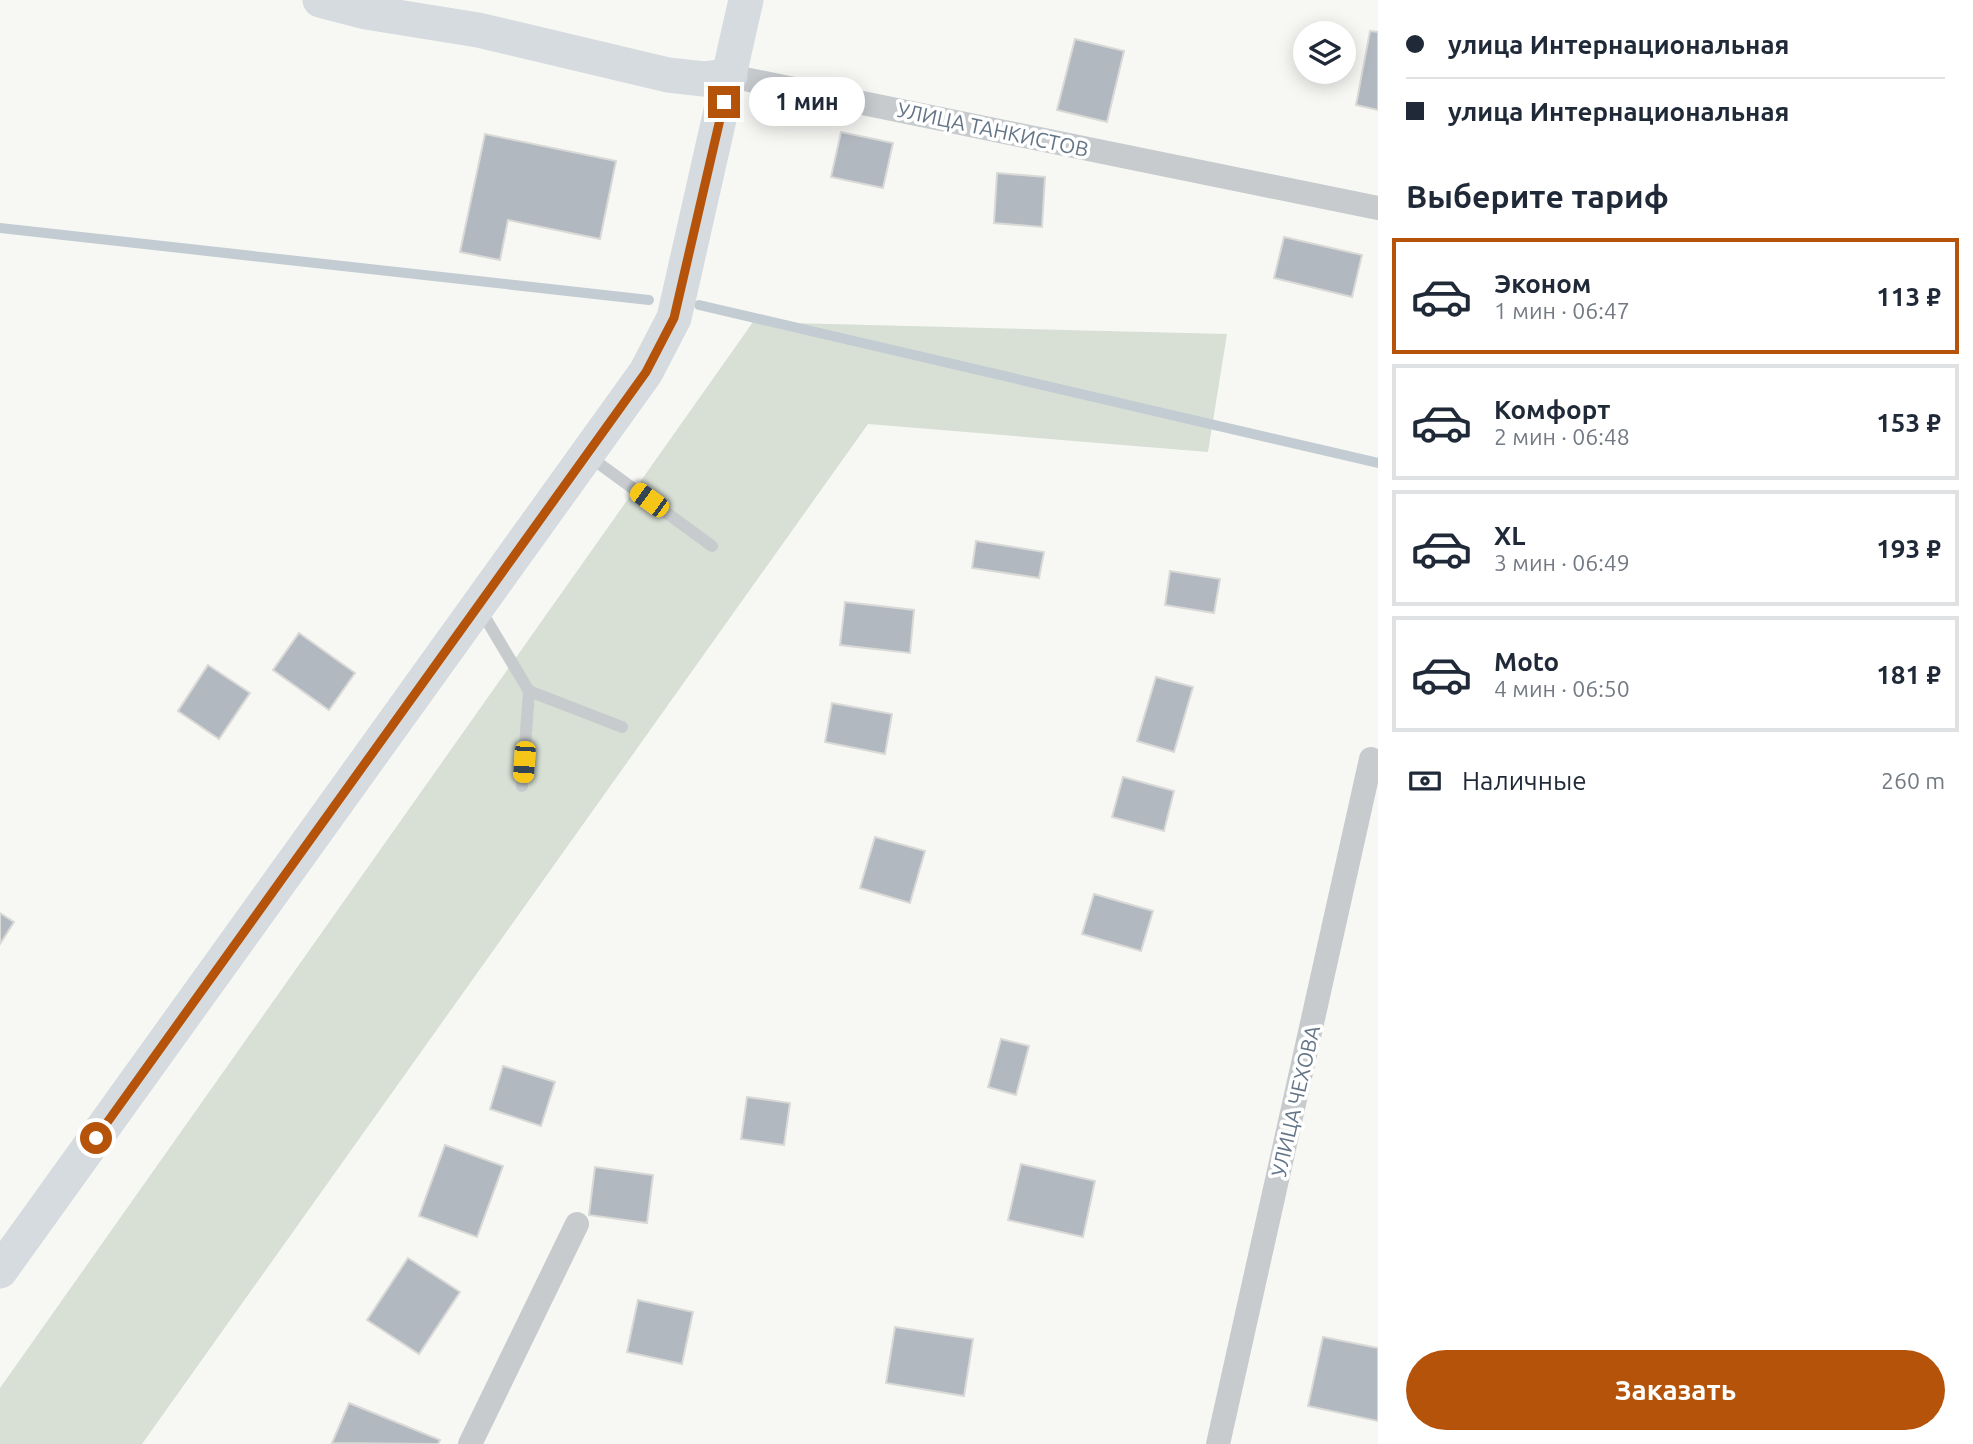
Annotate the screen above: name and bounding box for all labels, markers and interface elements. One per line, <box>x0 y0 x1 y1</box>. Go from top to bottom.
map controls <box>1293 21 1356 84</box>
button: layers <box>1293 21 1356 84</box>
text: улица Интернациональная <box>1448 30 1790 59</box>
callout: 1 мин <box>748 78 864 126</box>
route end <box>708 86 740 118</box>
text: 1 мин <box>775 89 839 114</box>
street label: УЛИЦА ТАНКИСТОВ <box>895 97 1091 161</box>
text: улица Интернациональная <box>1448 97 1790 126</box>
text: Выберите тариф <box>1406 178 1669 214</box>
icon: car <box>1410 265 1473 328</box>
text: Эконом <box>1494 269 1591 298</box>
text: 113 ₽ <box>1876 282 1941 311</box>
text: 1 мин · 06:47 <box>1494 298 1630 323</box>
icon: car <box>1410 391 1473 454</box>
text: Комфорт <box>1494 395 1610 424</box>
text: 153 ₽ <box>1876 408 1941 437</box>
text: 2 мин · 06:48 <box>1494 424 1630 449</box>
car <box>626 479 673 521</box>
icon: car <box>1410 517 1473 580</box>
text: XL <box>1494 521 1525 550</box>
text: 193 ₽ <box>1876 534 1941 563</box>
text: 3 мин · 06:49 <box>1494 550 1630 575</box>
icon: car <box>1410 643 1473 706</box>
text: Moto <box>1494 647 1559 676</box>
text: 181 ₽ <box>1876 660 1941 689</box>
text: 4 мин · 06:50 <box>1494 676 1630 701</box>
car <box>513 740 536 784</box>
icon: cash <box>1406 762 1444 800</box>
text: Наличные <box>1462 766 1587 795</box>
text: 260 m <box>1881 768 1945 793</box>
street label: УЛИЦА ЧЕХОВА <box>1266 1023 1324 1179</box>
route start <box>80 1122 112 1154</box>
button: Заказать <box>1406 1350 1945 1430</box>

